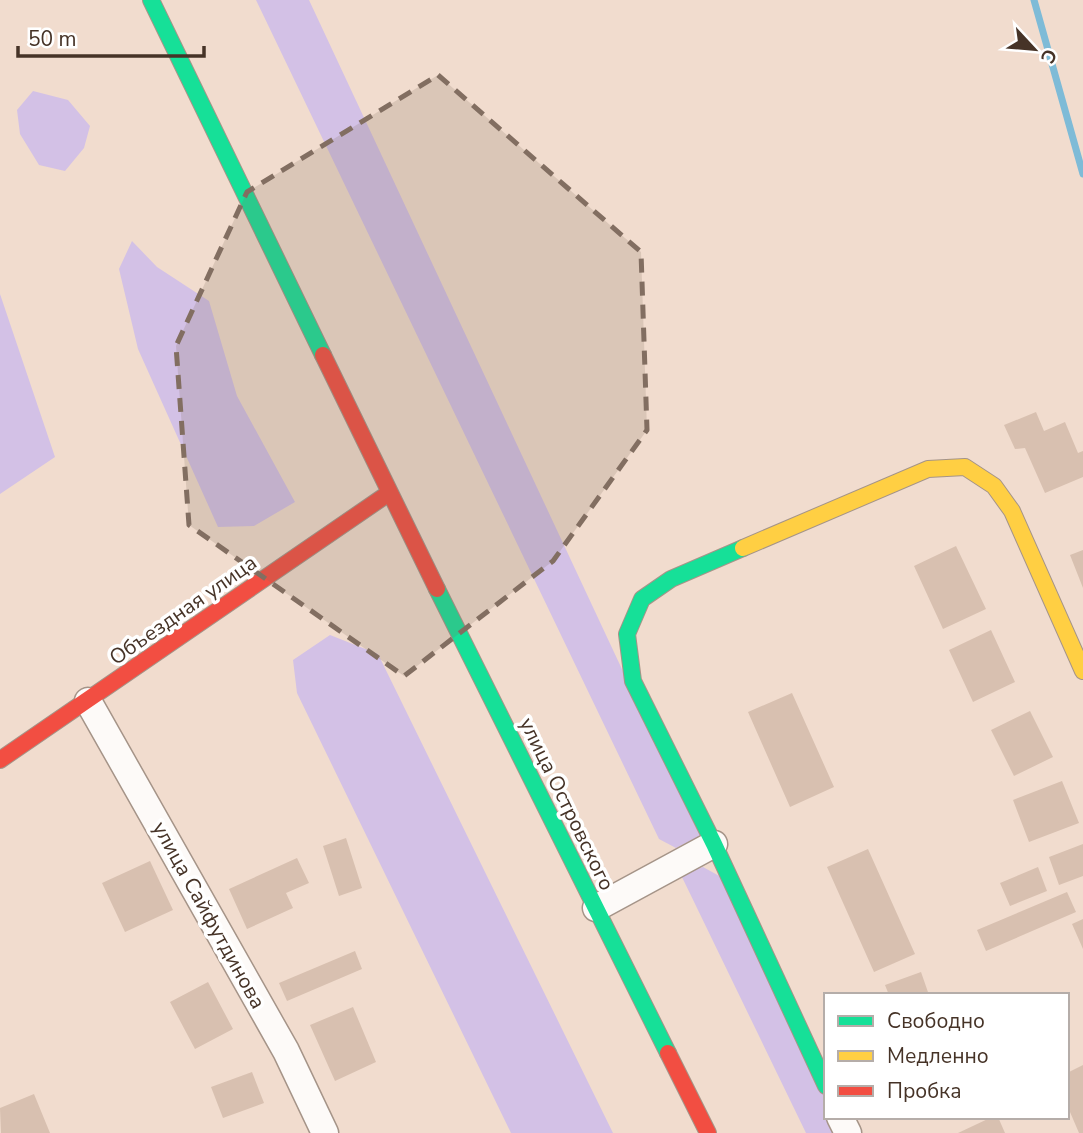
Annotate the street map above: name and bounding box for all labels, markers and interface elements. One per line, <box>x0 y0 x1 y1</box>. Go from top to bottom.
scale bar <box>18 14 203 58</box>
north arrow <box>999 14 1069 84</box>
text: 50 m <box>28 25 77 53</box>
text: С <box>1034 45 1063 68</box>
street label: Объездная улица <box>104 549 262 671</box>
street label: улица Островского <box>513 713 621 895</box>
street label: улица Сайфутдинова <box>146 816 272 1014</box>
legend <box>824 993 1069 1119</box>
text: Свободно <box>887 1007 985 1035</box>
text: Медленно <box>887 1042 989 1070</box>
text: Пробка <box>887 1077 961 1105</box>

